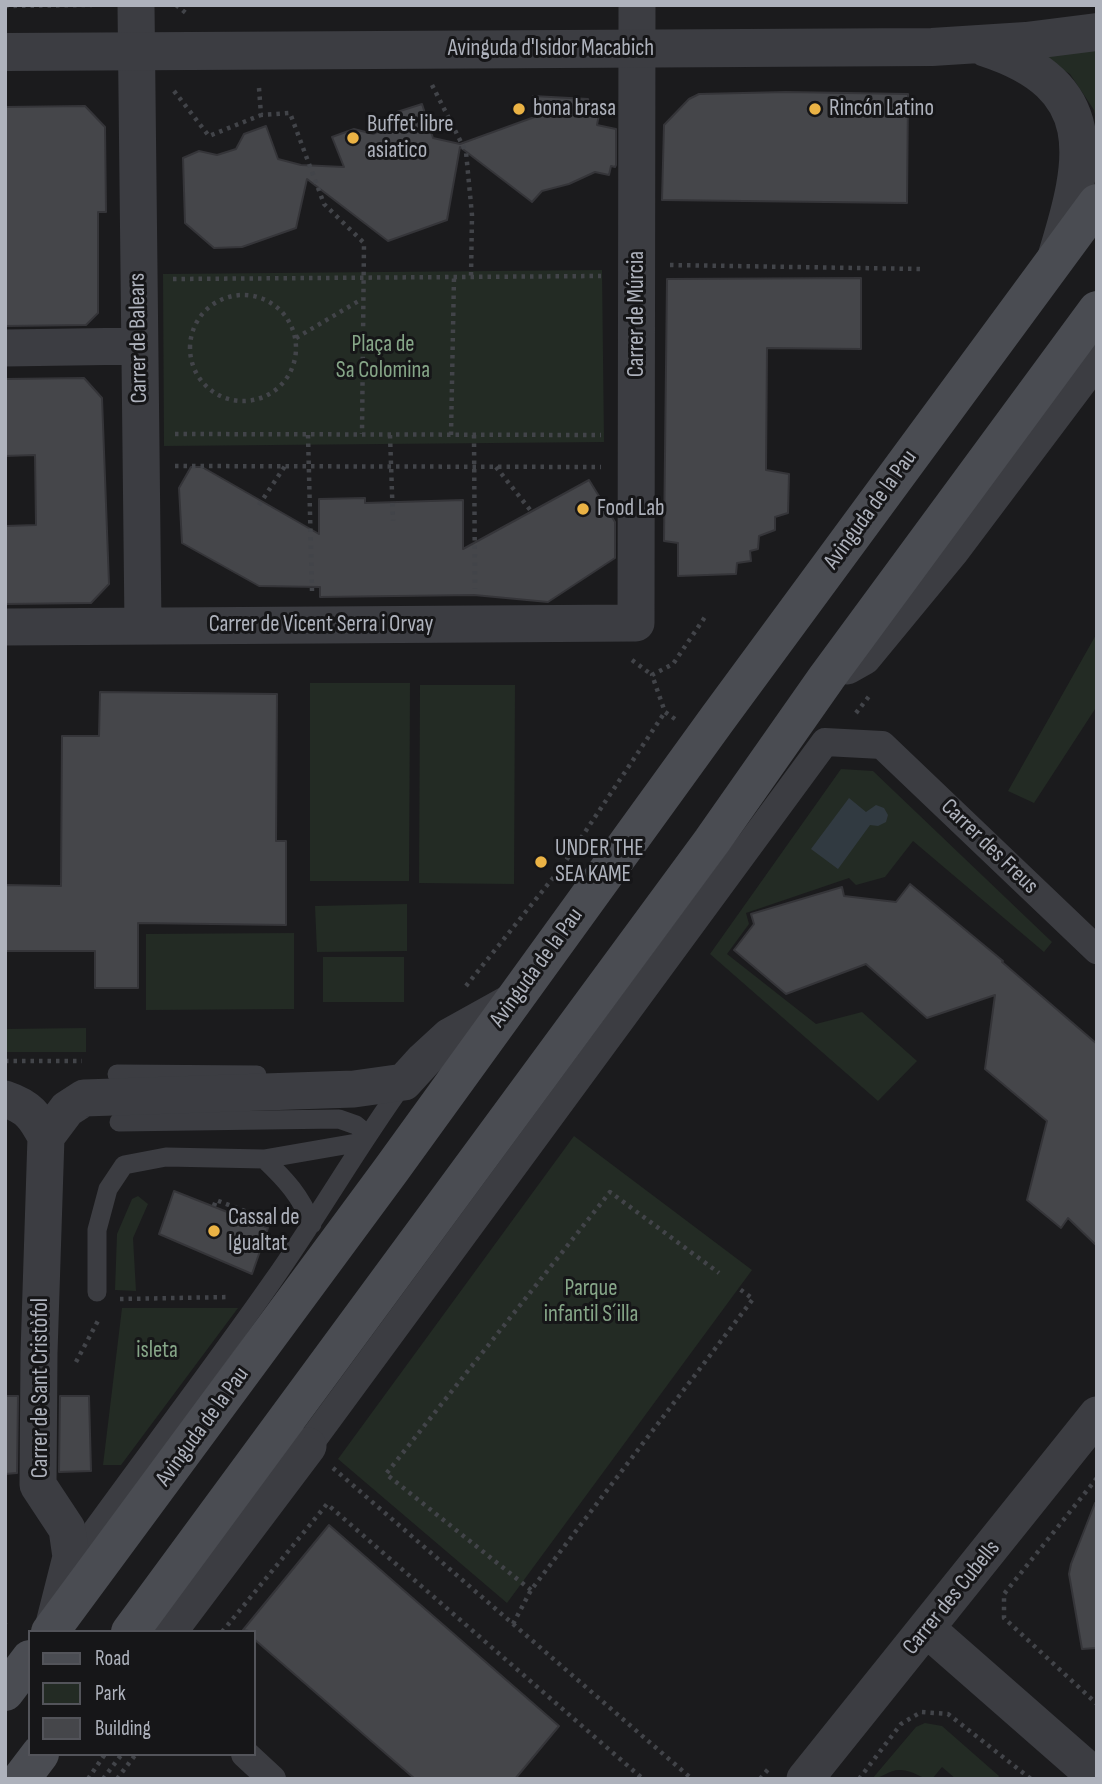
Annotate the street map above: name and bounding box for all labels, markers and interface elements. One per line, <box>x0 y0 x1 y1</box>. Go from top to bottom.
street label: Avinguda d'Isidor Macabich <box>448 35 654 63</box>
place label: bona brasa <box>533 95 616 123</box>
place label: Rincón Latino <box>829 95 934 123</box>
marker: bona brasa <box>511 101 527 117</box>
marker: Rincón Latino <box>807 101 823 117</box>
place label: Buffet libre asiatico <box>367 111 453 165</box>
marker: Buffet libre asiatico <box>345 130 361 146</box>
street label: Carrer de Múrcia <box>623 251 651 377</box>
street label: Carrer de Balears <box>124 273 154 403</box>
park label: Plaça de Sa Colomina <box>336 331 430 385</box>
street label: Avinguda de la Pau <box>819 445 923 575</box>
place label: Food Lab <box>597 495 665 523</box>
marker: Food Lab <box>575 501 591 517</box>
street label: Carrer de Vicent Serra i Orvay <box>209 611 433 639</box>
street label: Carrer des Freus <box>935 794 1043 900</box>
place label: UNDER THE SEA KAME <box>555 835 644 889</box>
marker: UNDER THE SEA KAME <box>533 854 549 870</box>
street label: Avinguda de la Pau <box>485 903 589 1033</box>
place label: Cassal de Igualtat <box>228 1204 299 1258</box>
marker: Cassal de Igualtat <box>206 1223 222 1239</box>
park label: Parque infantil S´illa <box>544 1275 638 1329</box>
street label: Carrer de Sant Cristòfol <box>27 1298 55 1478</box>
park label: isleta <box>136 1337 178 1365</box>
street label: Avinguda de la Pau <box>151 1362 255 1492</box>
street label: Carrer des Cubells <box>898 1535 1006 1661</box>
legend <box>28 1630 256 1756</box>
text: Road <box>95 1646 130 1671</box>
text: Park <box>95 1681 126 1706</box>
text: Building <box>95 1716 151 1741</box>

